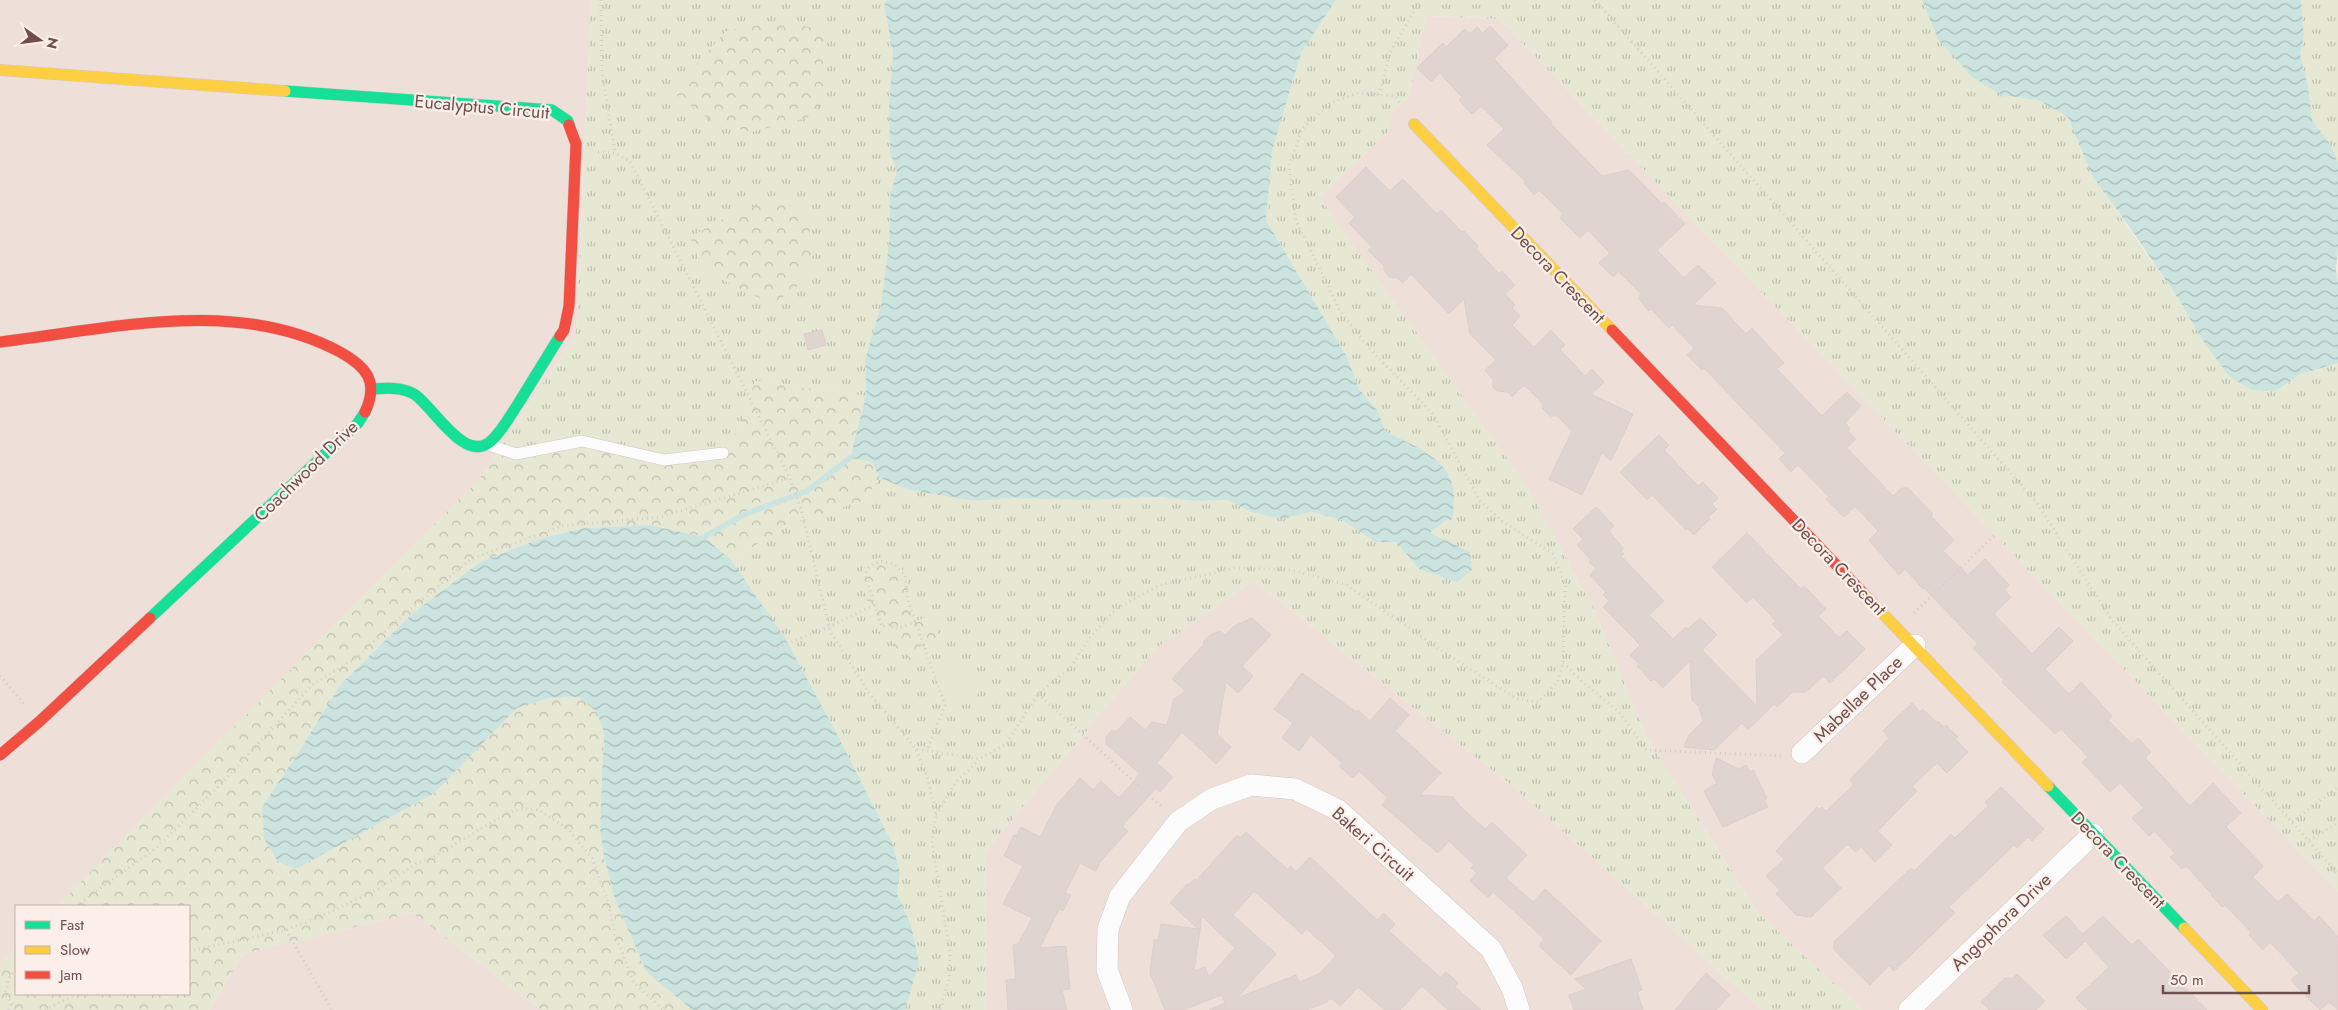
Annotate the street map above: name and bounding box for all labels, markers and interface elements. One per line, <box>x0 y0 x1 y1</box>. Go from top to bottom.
north arrow <box>15 15 65 65</box>
text: N <box>42 35 64 51</box>
street label: Eucalyptus Circuit <box>413 88 551 126</box>
street label: Decora Crescent <box>1505 220 1612 330</box>
street label: Coachwood Drive <box>248 414 364 528</box>
street label: Decora Crescent <box>1786 512 1893 622</box>
street label: Mabellae Place <box>1808 650 1908 748</box>
street label: Bakeri Circuit <box>1326 801 1420 888</box>
street label: Decora Crescent <box>2065 805 2172 915</box>
street label: Angophora Drive <box>1945 867 2057 977</box>
legend <box>15 905 190 995</box>
text: Fast <box>60 914 84 936</box>
text: Slow <box>60 939 91 961</box>
scale bar <box>2163 962 2309 994</box>
text: Jam <box>58 964 83 986</box>
text: 50 m <box>2170 969 2204 991</box>

